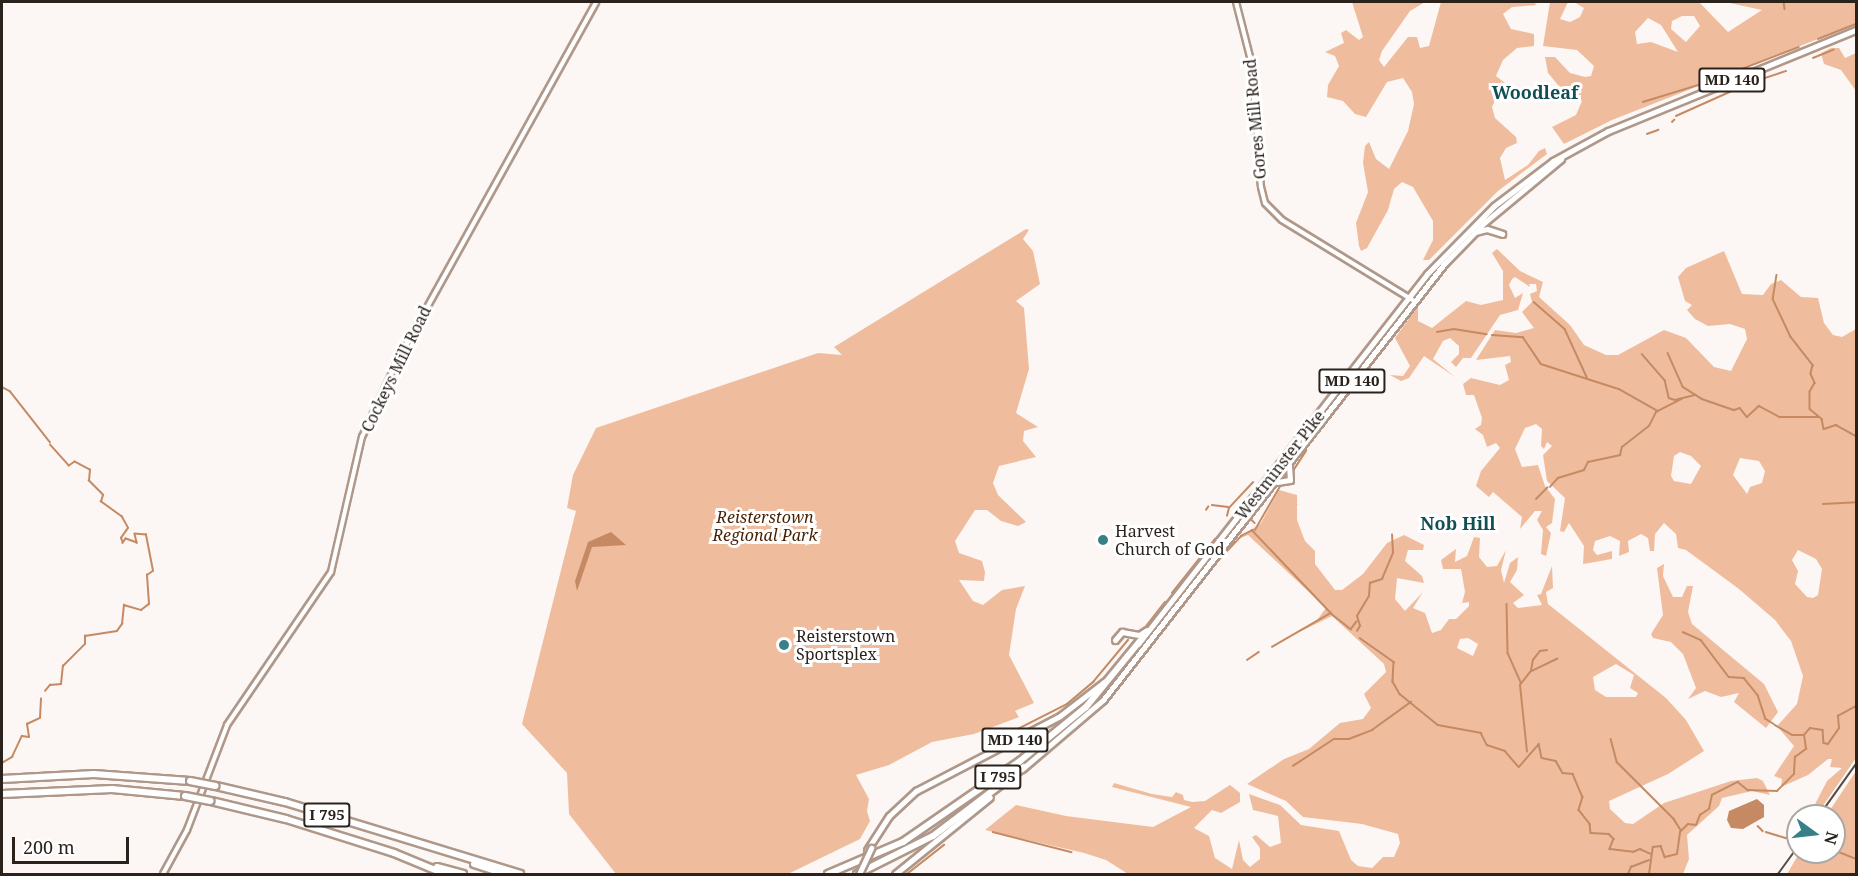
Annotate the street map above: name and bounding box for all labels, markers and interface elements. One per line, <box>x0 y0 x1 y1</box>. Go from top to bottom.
street label: Gores Mill Road <box>1240 58 1270 180</box>
road number: MD 140 <box>1698 68 1766 92</box>
district label: Woodleaf <box>1492 81 1578 103</box>
street label: Cockeys Mill Road <box>357 303 435 435</box>
road number: MD 140 <box>1318 369 1386 393</box>
street label: Westminster Pike <box>1231 407 1329 523</box>
park label: Reisterstown Regional Park <box>712 507 818 545</box>
district label: Nob Hill <box>1420 512 1496 534</box>
place label: Harvest Church of God <box>1115 521 1225 559</box>
marker: Harvest Church of God <box>1096 533 1110 547</box>
place label: Reisterstown Sportsplex <box>796 626 895 664</box>
marker: Reisterstown Sportsplex <box>777 638 791 652</box>
road number: MD 140 <box>980 728 1050 752</box>
road number: I 795 <box>974 765 1022 789</box>
road number: I 795 <box>303 803 351 827</box>
north arrow <box>1786 804 1846 864</box>
scale bar <box>15 825 132 863</box>
text: N <box>1819 829 1844 847</box>
text: 200 m <box>23 835 75 859</box>

